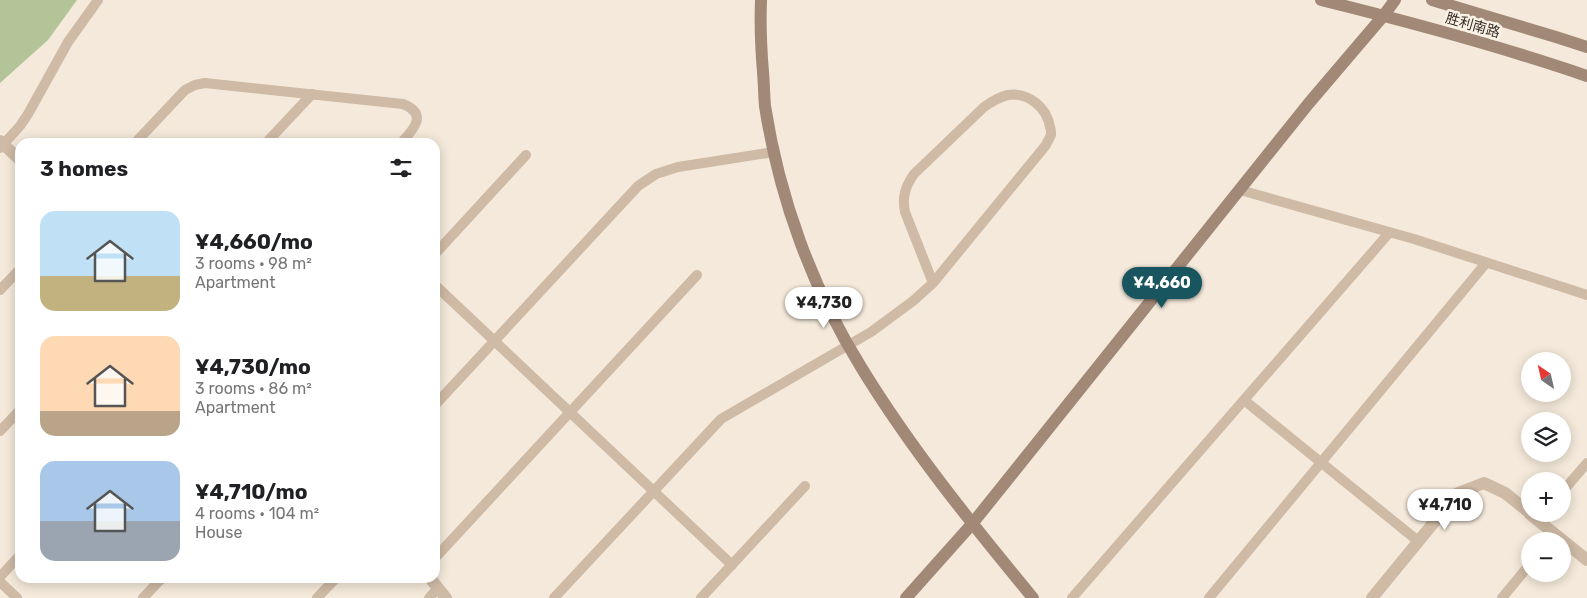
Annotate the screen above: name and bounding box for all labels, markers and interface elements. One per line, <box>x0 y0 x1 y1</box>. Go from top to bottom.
street label: 胜利南路 <box>1444 10 1502 41</box>
icon: filters <box>387 154 415 182</box>
text: 3 homes <box>40 156 128 181</box>
text: ¥4,660/mo <box>195 229 313 254</box>
icon: home <box>80 231 140 291</box>
text: 3 rooms · 98 m² <box>195 254 312 273</box>
pin: ¥4,660 <box>1121 266 1203 309</box>
text: Apartment <box>195 273 275 292</box>
text: ¥4,660 <box>1133 273 1191 292</box>
pin: ¥4,730 <box>783 286 865 329</box>
text: ¥4,730 <box>796 293 852 312</box>
north arrow <box>1521 352 1571 402</box>
map controls <box>1521 352 1571 582</box>
text: ¥4,730/mo <box>195 354 311 379</box>
icon: home <box>80 356 140 416</box>
text: 3 rooms · 86 m² <box>195 379 312 398</box>
text: Apartment <box>195 398 275 417</box>
button: layers <box>1521 412 1571 462</box>
button: + <box>1521 472 1571 522</box>
text: ¥4,710/mo <box>195 479 307 504</box>
icon: home <box>80 481 140 541</box>
pin: ¥4,710 <box>1404 488 1486 531</box>
text: ¥4,710 <box>1418 495 1472 514</box>
text: 4 rooms · 104 m² <box>195 504 319 523</box>
text: House <box>195 523 242 542</box>
button: − <box>1521 532 1571 582</box>

